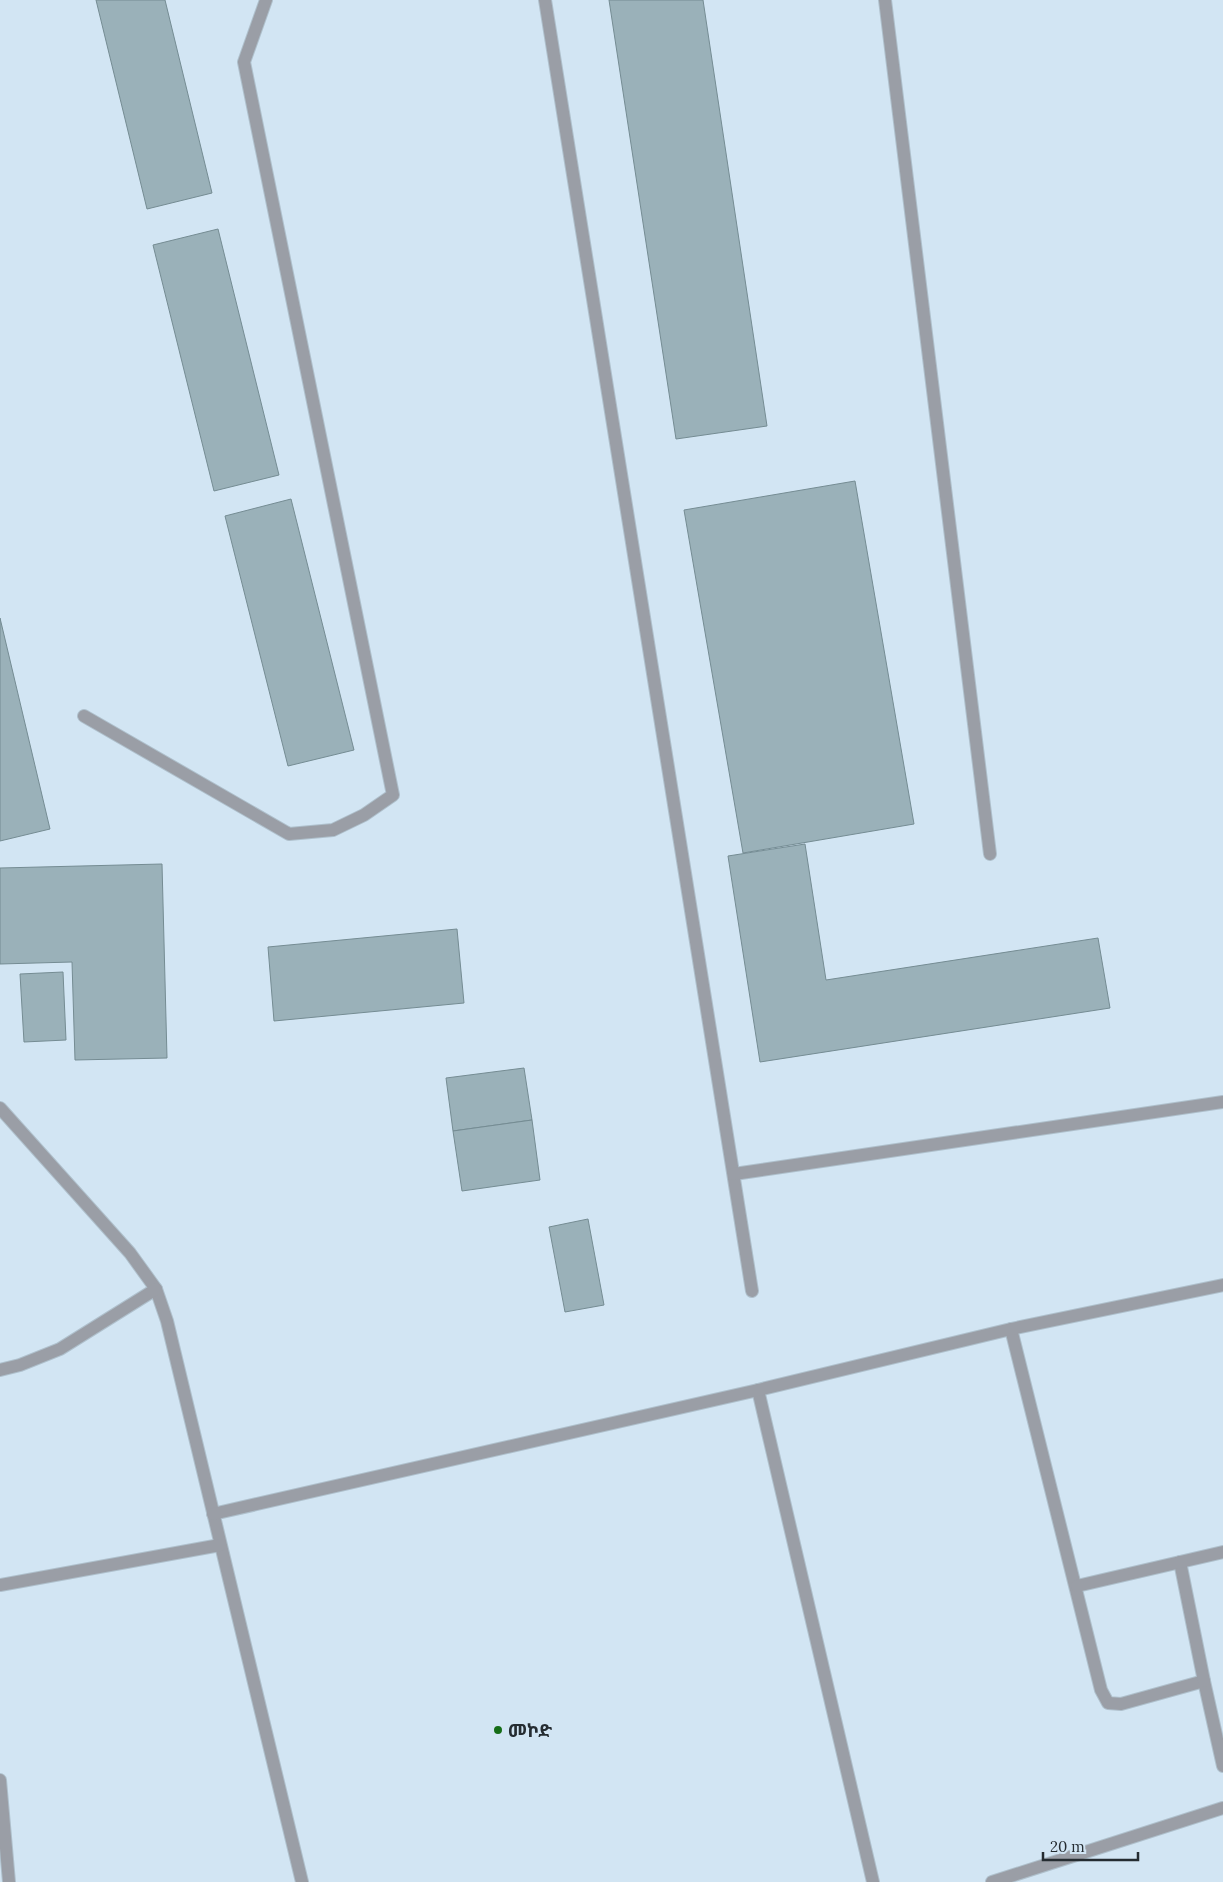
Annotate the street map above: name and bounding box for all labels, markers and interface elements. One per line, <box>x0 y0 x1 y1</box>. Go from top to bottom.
place label: መኮድ <box>508 1719 552 1742</box>
marker: መኮድ <box>492 1724 504 1736</box>
scale bar <box>1043 1830 1138 1862</box>
text: 20 m <box>1050 1837 1085 1856</box>

